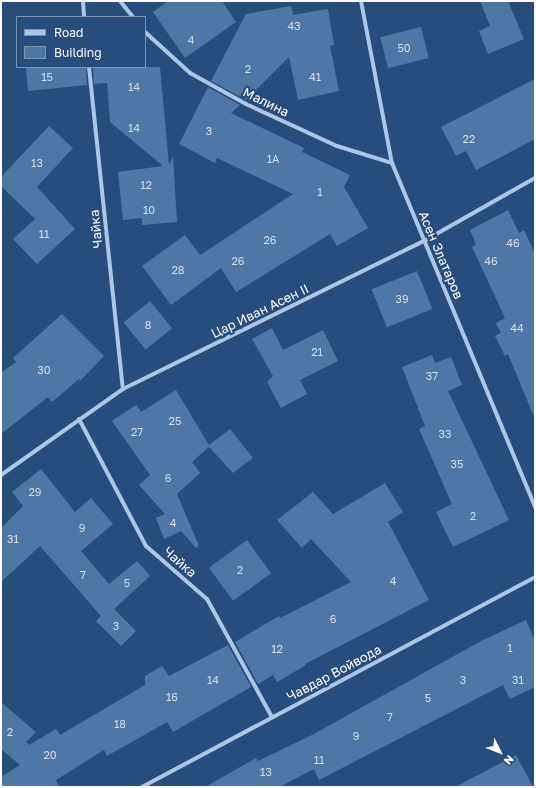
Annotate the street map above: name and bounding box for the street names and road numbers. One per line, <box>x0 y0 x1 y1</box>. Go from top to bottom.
street label: Малина <box>240 84 292 120</box>
street label: Чайка <box>86 209 106 249</box>
street label: Асен Златаров <box>415 209 467 301</box>
street label: Цар Иван Асен II <box>209 281 311 341</box>
street label: Чайка <box>160 543 200 581</box>
street label: Чавдар Войвода <box>284 642 384 704</box>

